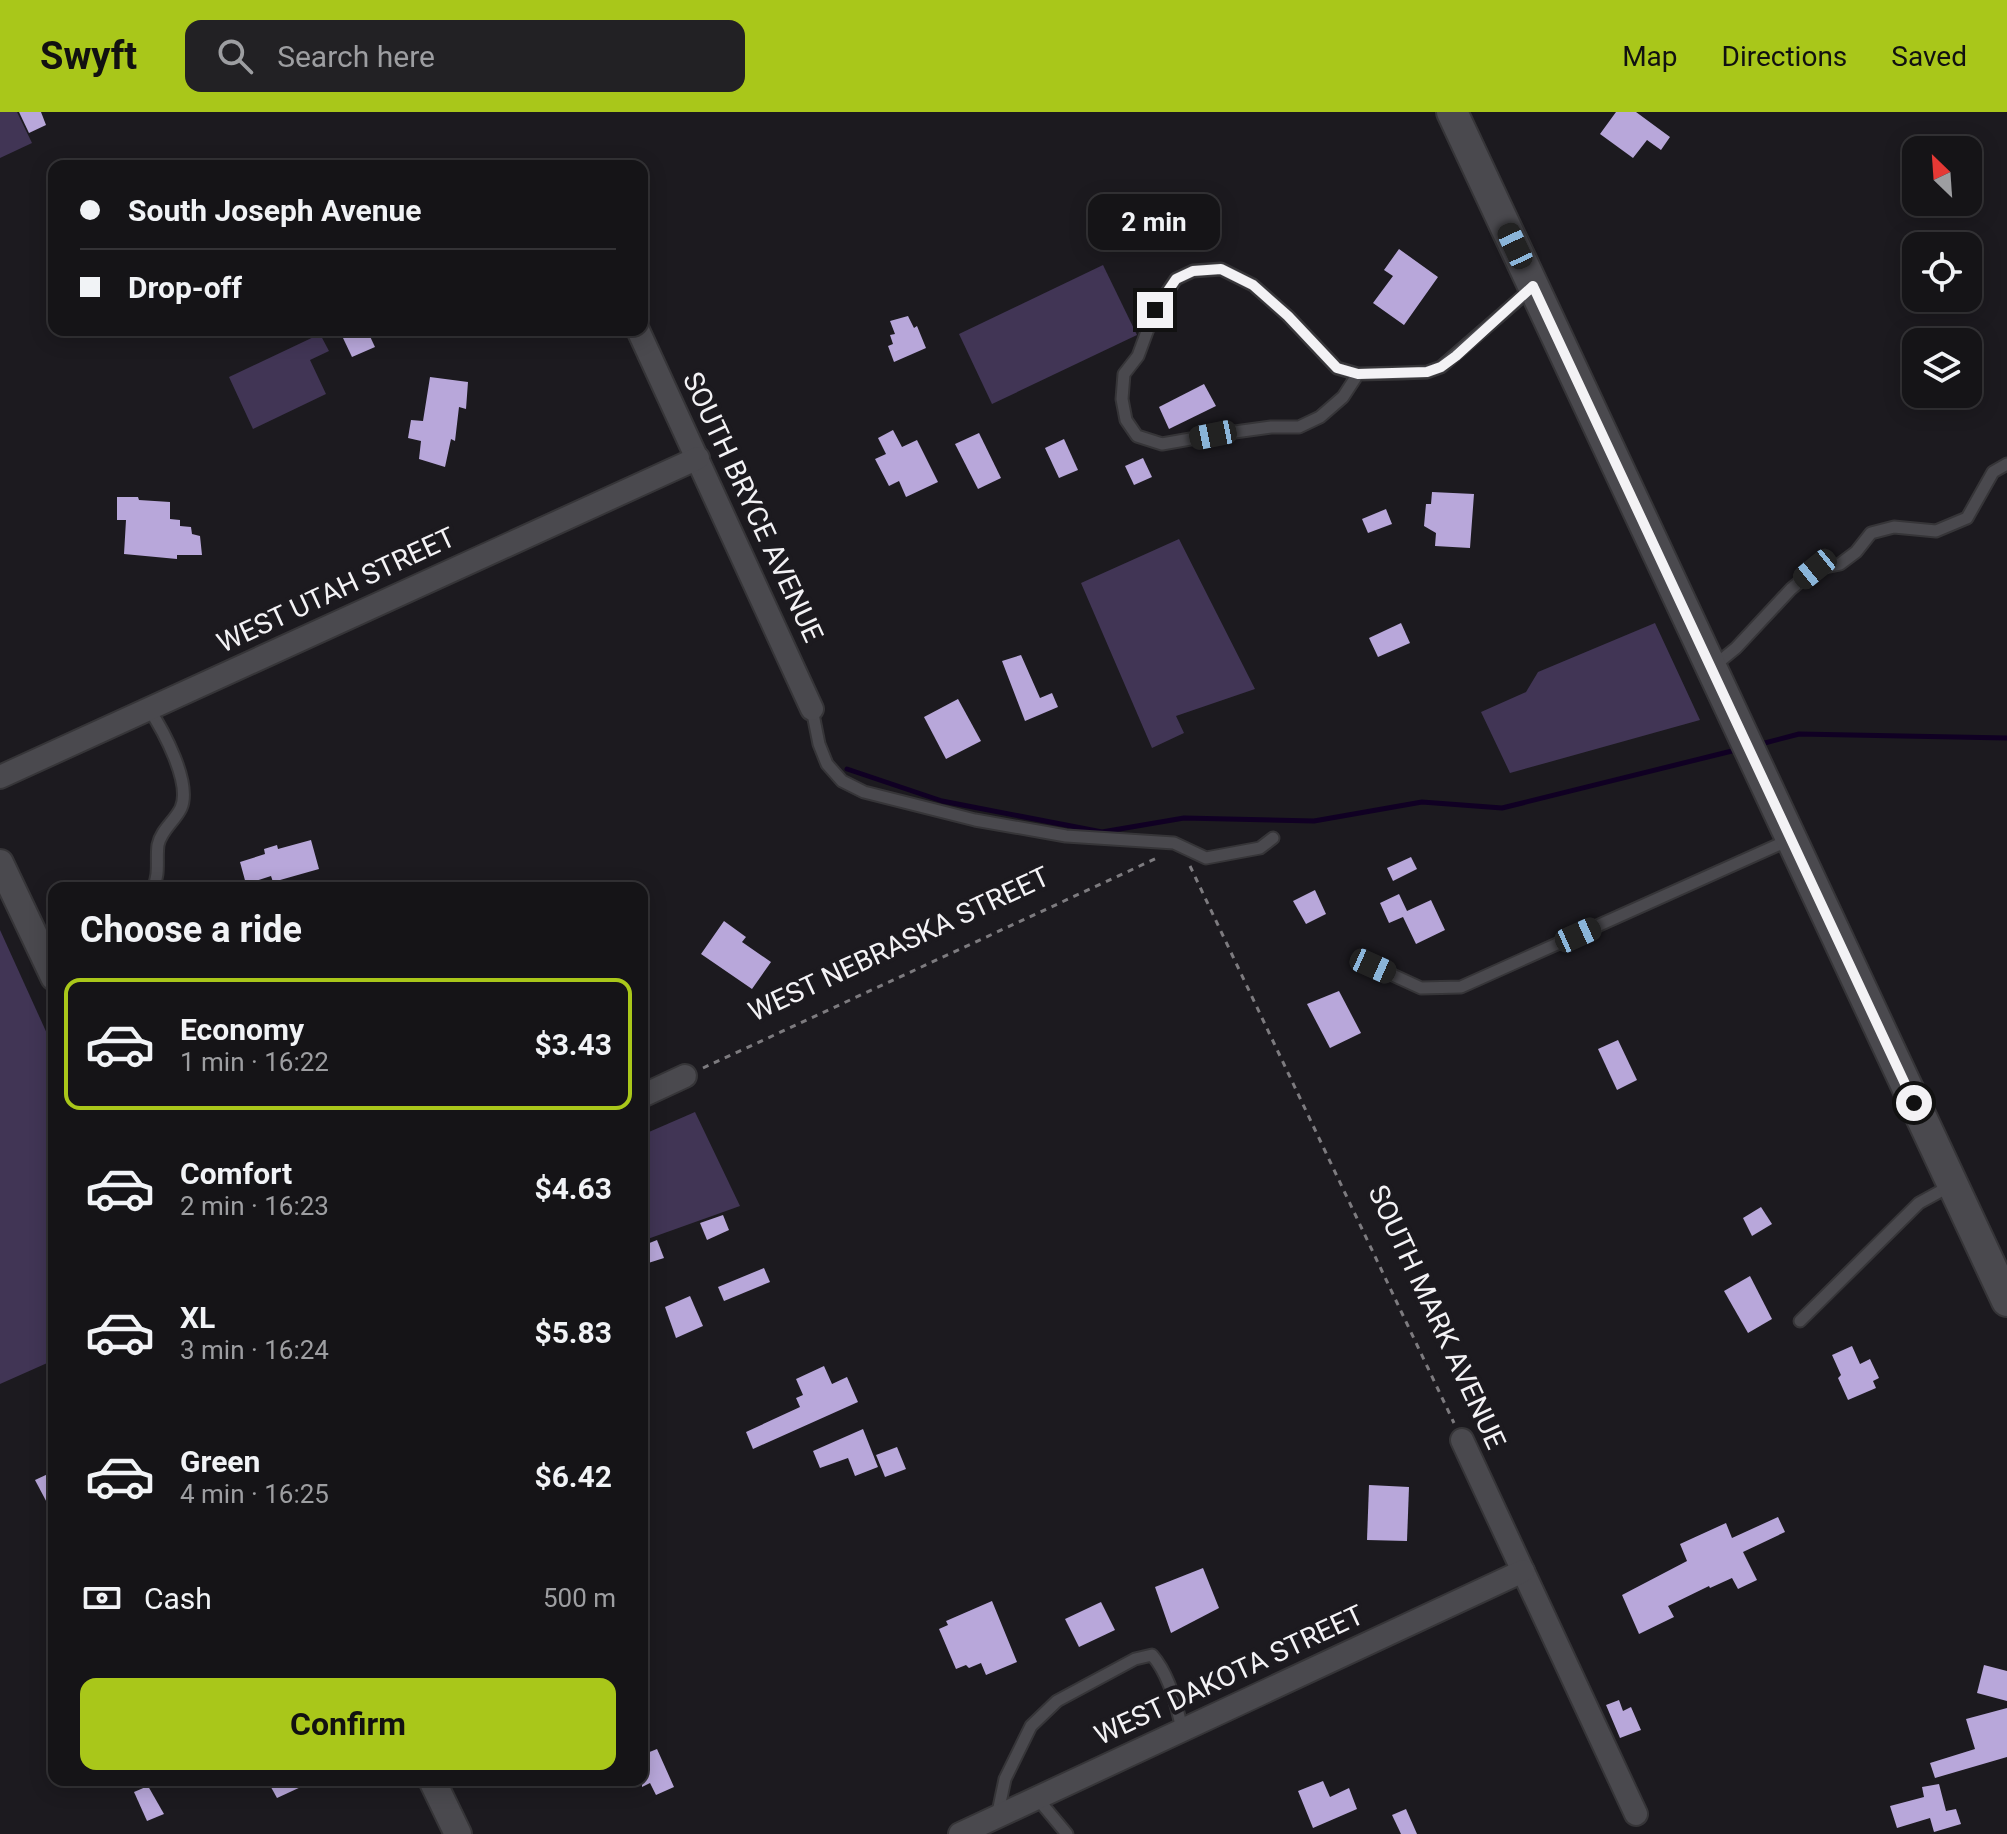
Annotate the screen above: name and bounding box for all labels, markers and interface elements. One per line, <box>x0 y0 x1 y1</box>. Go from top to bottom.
search box <box>185 20 745 92</box>
text: Swyft <box>40 34 137 78</box>
icon: search <box>213 34 257 78</box>
text: Search here <box>277 39 435 74</box>
text: Map <box>1622 40 1678 73</box>
text: Directions <box>1722 40 1847 73</box>
text: Saved <box>1891 40 1967 73</box>
north arrow <box>1902 136 1982 216</box>
map controls <box>1902 136 1982 408</box>
text: South Joseph Avenue <box>128 193 422 228</box>
callout: 2 min <box>1089 194 1221 250</box>
text: 2 min <box>1121 207 1187 237</box>
car <box>1494 219 1536 273</box>
button: locate <box>1902 232 1982 312</box>
text: Drop-off <box>128 270 242 305</box>
route end <box>1137 292 1173 328</box>
button: layers <box>1902 328 1982 408</box>
street label: SOUTH BRYCE AVENUE <box>676 367 830 647</box>
car <box>1187 419 1239 451</box>
street label: WEST UTAH STREET <box>212 520 461 660</box>
car <box>1789 545 1841 593</box>
street label: WEST NEBRASKA STREET <box>743 860 1055 1028</box>
text: Choose a ride <box>80 909 302 951</box>
car <box>1551 914 1605 956</box>
car <box>1346 945 1400 987</box>
icon: car <box>84 1008 156 1080</box>
text: Economy <box>180 1012 304 1047</box>
text: $3.43 <box>534 1027 612 1062</box>
text: 1 min · 16:22 <box>180 1047 329 1077</box>
route start <box>1896 1085 1932 1121</box>
icon: car <box>84 1152 156 1224</box>
text: Comfort <box>180 1156 292 1191</box>
text: $4.63 <box>534 1171 612 1206</box>
street label: SOUTH MARK AVENUE <box>1361 1180 1513 1454</box>
text: 2 min · 16:23 <box>180 1191 329 1221</box>
icon: car <box>84 1296 156 1368</box>
text: XL <box>180 1300 215 1335</box>
text: $5.83 <box>534 1315 612 1350</box>
text: 3 min · 16:24 <box>180 1335 329 1365</box>
icon: car <box>84 1440 156 1512</box>
text: Green <box>180 1444 260 1479</box>
text: $6.42 <box>534 1459 612 1494</box>
text: 4 min · 16:25 <box>180 1479 329 1509</box>
icon: cash <box>80 1576 124 1620</box>
text: Cash <box>144 1581 212 1616</box>
text: 500 m <box>543 1583 616 1613</box>
street label: WEST DAKOTA STREET <box>1089 1598 1369 1752</box>
button: Confirm <box>80 1678 616 1770</box>

